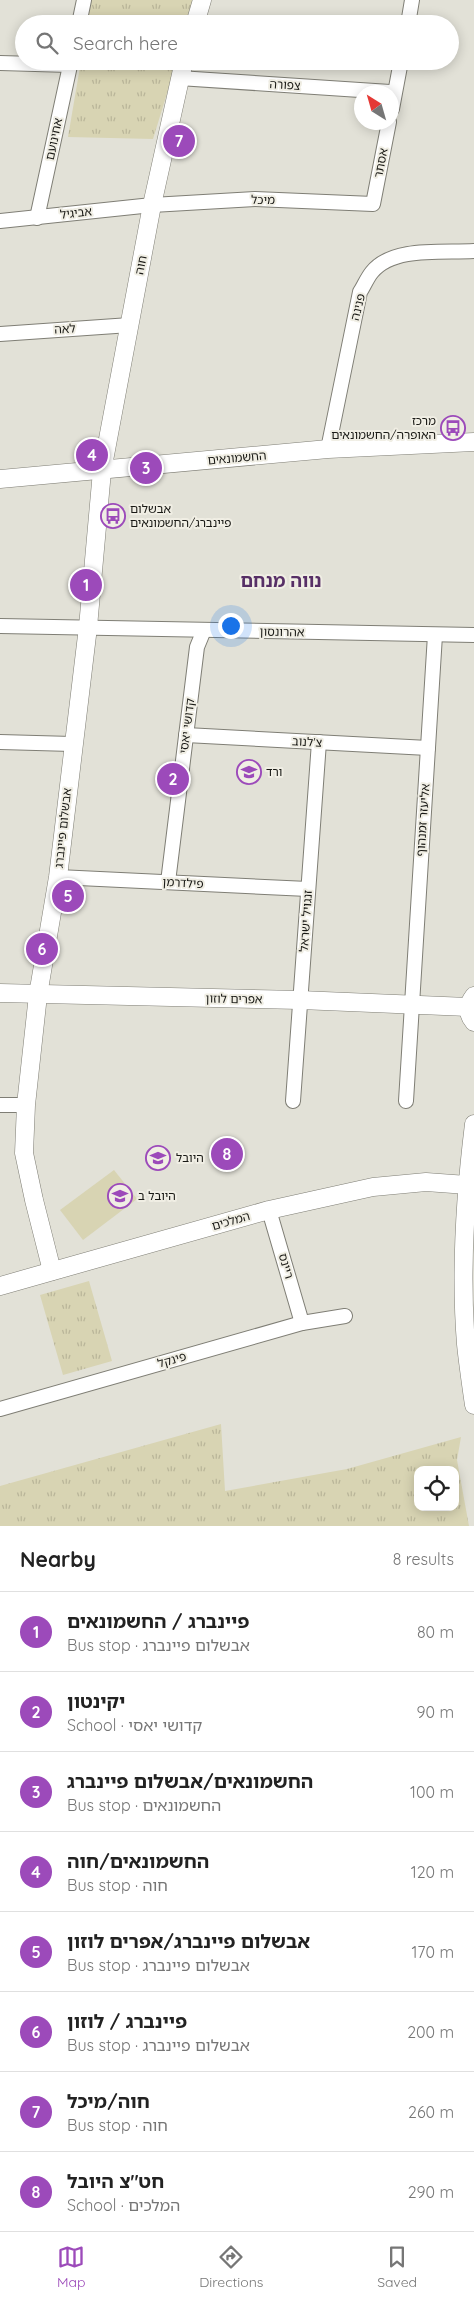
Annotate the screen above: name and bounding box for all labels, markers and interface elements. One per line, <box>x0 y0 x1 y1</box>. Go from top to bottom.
search box <box>15 15 459 70</box>
icon: search <box>33 29 61 57</box>
text: Search here <box>73 31 178 55</box>
street label: צפורה <box>269 76 301 93</box>
north arrow <box>354 85 399 130</box>
street label: אחינועם <box>42 116 65 161</box>
pin: 7 <box>163 122 195 160</box>
street label: אסתר <box>370 146 391 179</box>
street label: מיכל <box>251 192 275 207</box>
street label: אביגיל <box>59 203 93 222</box>
street label: חוה <box>131 254 150 276</box>
street label: פנינה <box>347 292 368 322</box>
street label: לאה <box>54 320 76 337</box>
place label: מרכז האופרה/החשמונאים <box>331 413 436 442</box>
bus stop icon: מרכז האופרה/החשמונאים <box>440 415 466 441</box>
pin: 4 <box>76 436 108 474</box>
street label: החשמונאים <box>207 447 267 468</box>
pin: 3 <box>130 449 162 487</box>
place label: אבשלום פיינברג/החשמונאים <box>130 501 231 530</box>
bus stop icon: אבשלום פיינברג/החשמונאים <box>100 503 126 529</box>
pin: 1 <box>70 566 102 604</box>
district label: נווה מנחם <box>240 569 322 592</box>
your location <box>218 613 244 639</box>
street label: אהרונסון <box>259 624 305 639</box>
street label: קדושי יאסי <box>176 697 197 754</box>
street label: צ'לנוב <box>292 733 323 750</box>
school or university icon: ורד <box>236 759 262 785</box>
pin: 2 <box>157 760 189 798</box>
place label: ורד <box>266 764 282 779</box>
street label: אליעזר זמנהוף <box>412 783 433 857</box>
street label: אבשלום פיינברג <box>51 787 74 869</box>
street label: פילדרמן <box>162 874 204 891</box>
pin: 5 <box>52 877 84 915</box>
street label: זנגויל ישראל <box>296 890 315 952</box>
pin: 6 <box>26 930 58 968</box>
street label: אפרים לוזון <box>205 991 263 1007</box>
pin: 8 <box>211 1135 243 1173</box>
school or university icon: היובל <box>145 1145 171 1171</box>
place label: היובל <box>176 1150 204 1165</box>
school or university icon: היובל ב <box>107 1183 133 1209</box>
place label: היובל ב <box>138 1188 176 1203</box>
street label: המלכים <box>210 1208 252 1233</box>
street label: ריינס <box>276 1251 297 1280</box>
street label: פינקל <box>156 1348 188 1371</box>
map controls <box>414 1466 459 1511</box>
button: locate <box>414 1466 459 1511</box>
text: Nearby <box>20 1546 96 1572</box>
text: 8 results <box>393 1549 454 1569</box>
text: פיינברג / החשמונאים <box>67 1609 249 1633</box>
text: 1 <box>33 1622 39 1642</box>
text: 80 m <box>417 1622 454 1642</box>
text: Bus stop · אבשלום פיינברג <box>67 1635 250 1655</box>
text: יקינטון <box>67 1689 125 1713</box>
text: 2 <box>31 1702 41 1722</box>
text: 90 m <box>417 1702 454 1722</box>
text: School · קדושי יאסי <box>67 1715 202 1735</box>
text: החשמונאים/אבשלום פיינברג <box>67 1769 313 1793</box>
text: 3 <box>32 1782 40 1802</box>
text: 100 m <box>410 1782 454 1802</box>
text: Bus stop · החשמונאים <box>67 1795 221 1815</box>
text: החשמונאים/חוה <box>67 1849 209 1873</box>
text: 4 <box>31 1862 41 1882</box>
text: 120 m <box>411 1862 454 1882</box>
text: Bus stop · חוה <box>67 1875 168 1895</box>
text: אבשלום פיינברג/אפרים לוזון <box>67 1929 310 1953</box>
text: 5 <box>31 1942 41 1962</box>
text: 170 m <box>411 1942 454 1962</box>
text: Bus stop · אבשלום פיינברג <box>67 1955 250 1975</box>
text: פיינברג / לוזון <box>67 2009 187 2033</box>
text: 6 <box>32 2022 40 2042</box>
text: 200 m <box>407 2022 454 2042</box>
text: Bus stop · אבשלום פיינברג <box>67 2035 250 2055</box>
text: חוה/מיכל <box>67 2089 150 2113</box>
text: 7 <box>32 2102 40 2122</box>
text: 260 m <box>408 2102 454 2122</box>
text: Bus stop · חוה <box>67 2115 168 2135</box>
text: חט"צ היובל <box>67 2169 164 2193</box>
text: 8 <box>32 2182 40 2202</box>
text: 290 m <box>408 2182 454 2202</box>
text: School · המלכים <box>67 2195 180 2215</box>
tab: Map <box>57 2243 85 2291</box>
tab: Directions <box>199 2243 263 2291</box>
tab: Saved <box>377 2243 417 2291</box>

